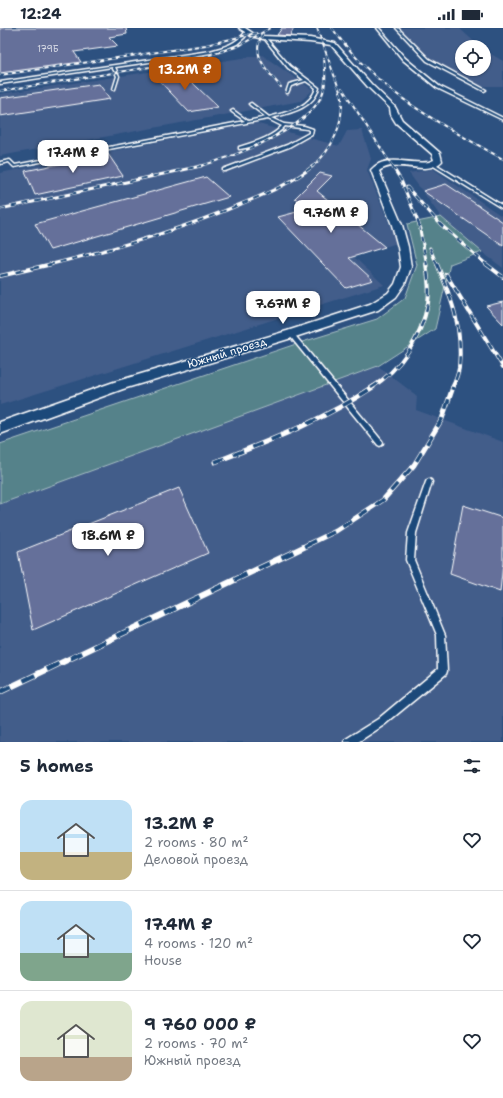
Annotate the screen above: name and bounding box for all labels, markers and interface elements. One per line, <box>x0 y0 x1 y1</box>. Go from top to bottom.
text: 12:24 <box>20 4 61 24</box>
map controls <box>455 40 491 76</box>
button: locate <box>455 40 491 76</box>
house number: 179Б <box>37 43 59 55</box>
pin: 13.2M ₽ <box>148 57 222 91</box>
text: 13.2M ₽ <box>158 61 212 78</box>
pin: 17.4M ₽ <box>36 140 110 174</box>
text: 17.4M ₽ <box>47 144 99 161</box>
pin: 9.76M ₽ <box>294 200 368 234</box>
text: 9.76M ₽ <box>303 204 359 221</box>
pin: 7.67M ₽ <box>246 291 320 325</box>
text: 7.67M ₽ <box>255 295 311 312</box>
street label: Южный проезд <box>186 334 268 372</box>
pin: 18.6M ₽ <box>71 523 145 557</box>
text: 18.6M ₽ <box>81 527 135 544</box>
text: 5 homes <box>20 755 93 777</box>
icon: filters <box>461 755 483 777</box>
text: 13.2M ₽ <box>144 812 215 834</box>
icon: home <box>52 816 100 864</box>
icon: heart <box>461 829 483 851</box>
text: 2 rooms · 80 m² <box>144 834 248 851</box>
text: Деловой проезд <box>144 851 248 868</box>
text: 17.4M ₽ <box>144 913 213 935</box>
icon: home <box>52 917 100 965</box>
icon: heart <box>461 930 483 952</box>
text: 4 rooms · 120 m² <box>144 935 253 952</box>
text: House <box>144 952 182 969</box>
text: 9 760 000 ₽ <box>144 1013 256 1035</box>
icon: home <box>52 1017 100 1065</box>
icon: heart <box>461 1030 483 1052</box>
text: 2 rooms · 70 m² <box>144 1035 248 1052</box>
text: Южный проезд <box>144 1052 241 1069</box>

